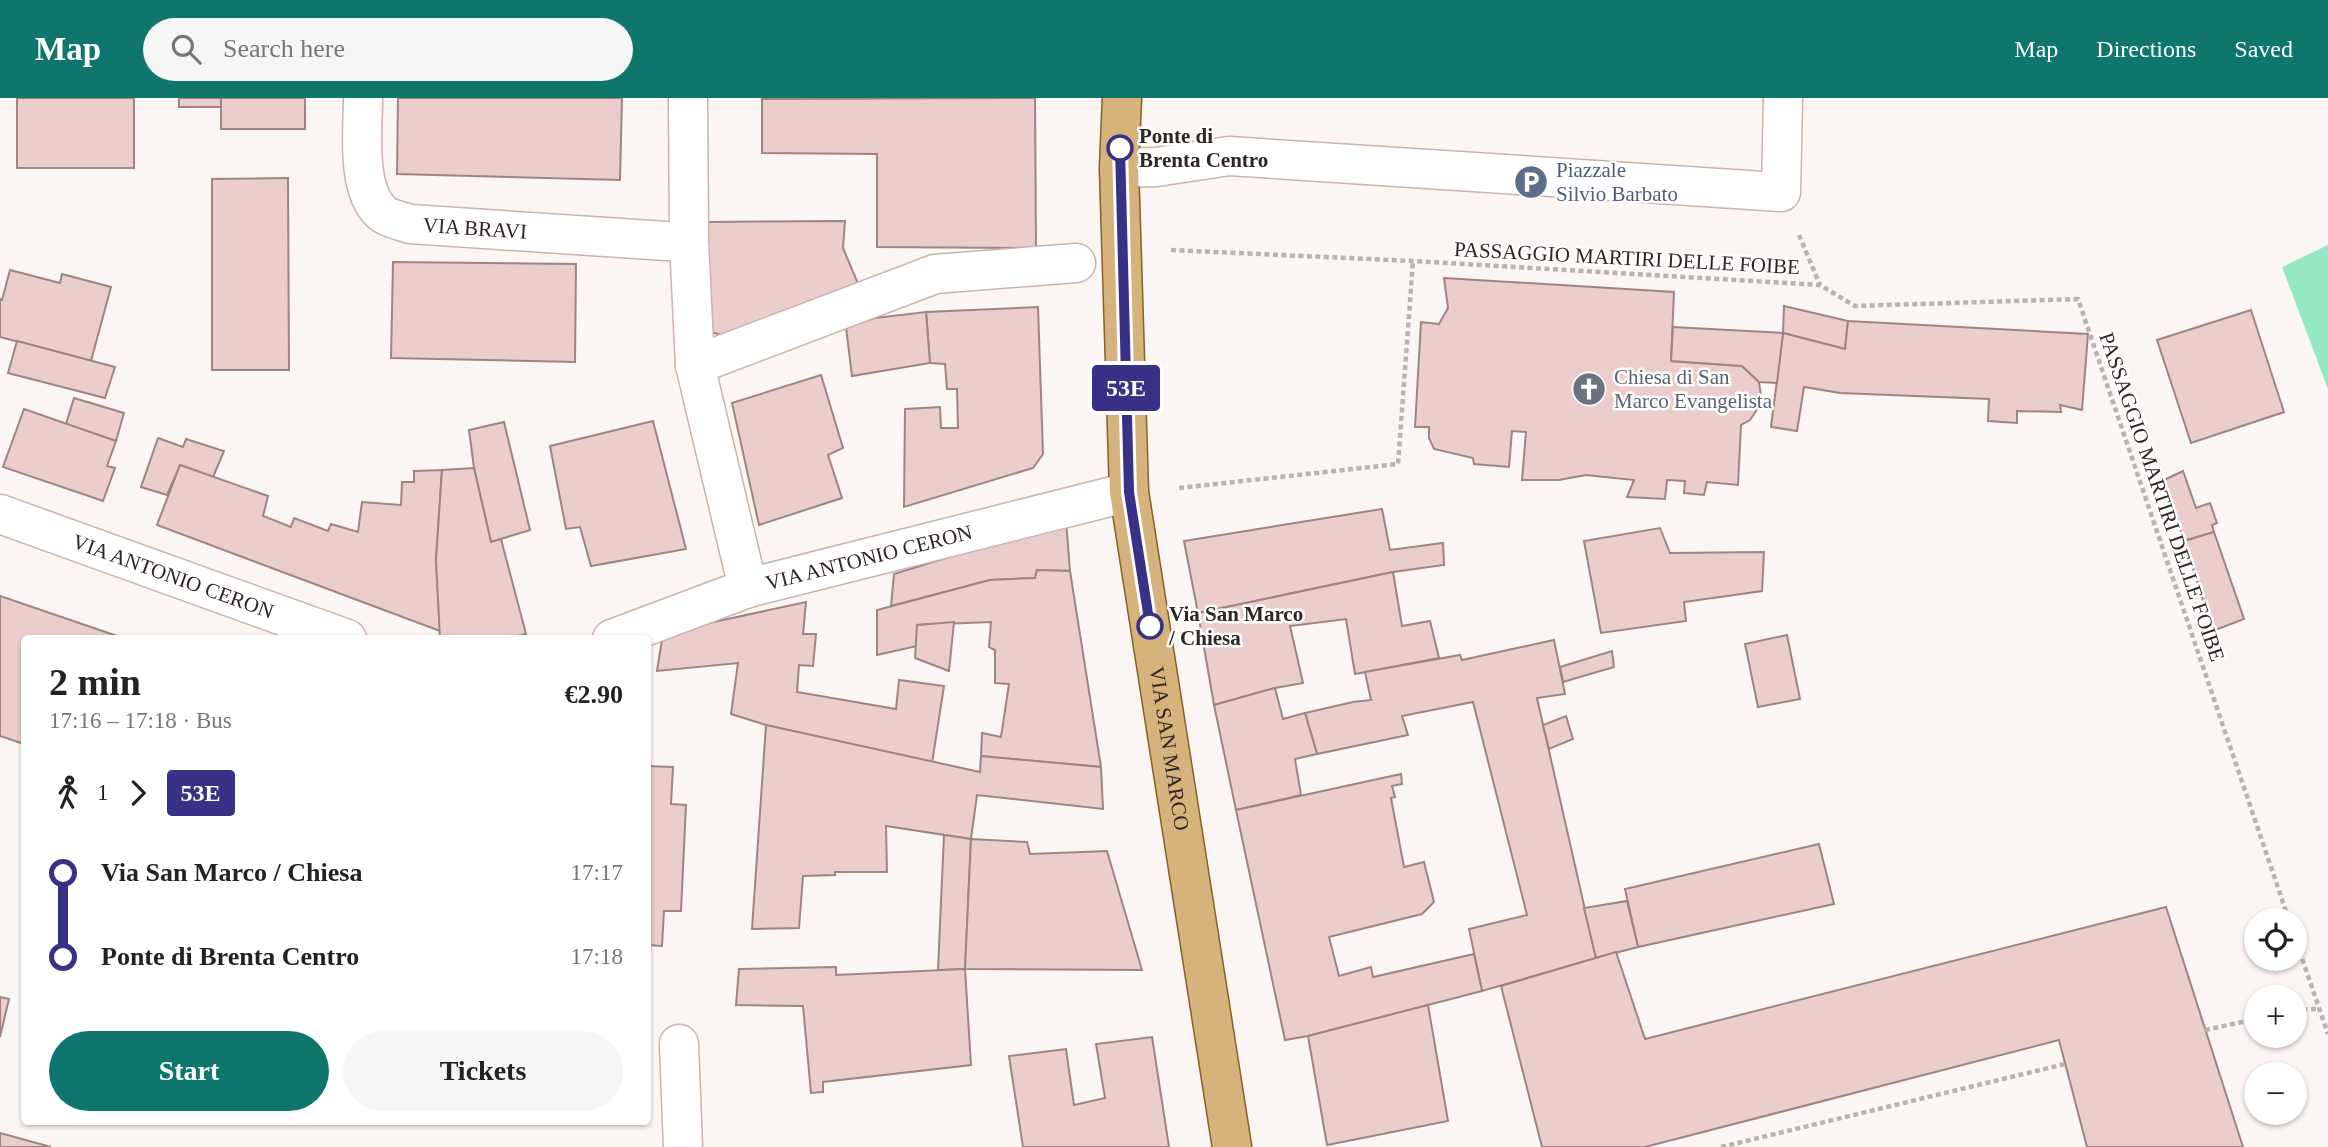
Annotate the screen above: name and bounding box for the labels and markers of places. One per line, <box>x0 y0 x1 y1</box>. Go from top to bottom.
place label: Ponte di Brenta Centro <box>1139 124 1268 172</box>
marker: Ponte di Brenta Centro <box>1107 135 1133 161</box>
place label: Piazzale Silvio Barbato <box>1556 158 1678 206</box>
parking icon: Piazzale Silvio Barbato <box>1512 163 1550 201</box>
place label: Chiesa di San Marco Evangelista <box>1614 365 1773 413</box>
church icon: Chiesa di San Marco Evangelista <box>1570 370 1608 408</box>
place label: Via San Marco / Chiesa <box>1168 602 1303 650</box>
marker: Via San Marco / Chiesa <box>1137 613 1163 639</box>

